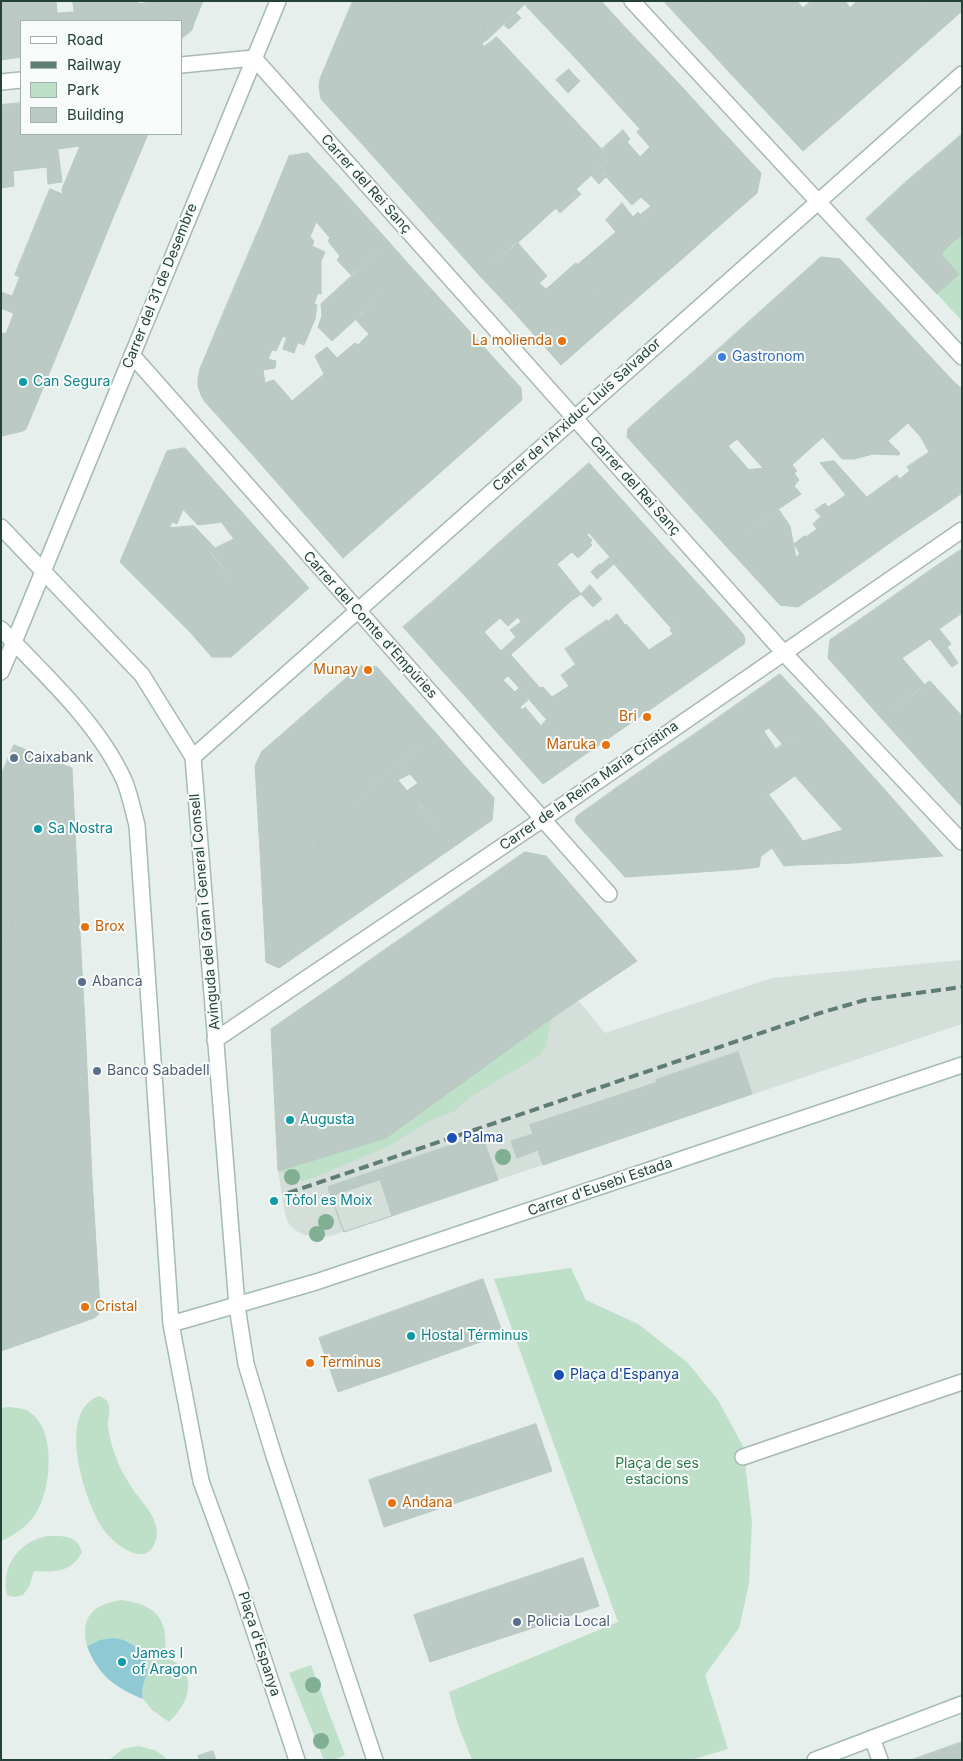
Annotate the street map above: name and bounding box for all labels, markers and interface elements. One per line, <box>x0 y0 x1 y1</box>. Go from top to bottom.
legend <box>20 20 182 135</box>
text: Road <box>67 30 103 49</box>
text: Railway <box>67 55 121 74</box>
text: Park <box>67 80 99 99</box>
text: Building <box>67 105 124 124</box>
street label: Carrer del Rei Sanç <box>317 131 415 237</box>
street label: Carrer del 31 de Desembre <box>119 201 201 371</box>
place label: La molienda <box>472 333 552 349</box>
street label: Carrer de l'Arxiduc Lluís Salvador <box>489 335 665 495</box>
marker: La molienda <box>556 335 568 347</box>
place label: Gastronom <box>732 349 805 365</box>
marker: Gastronom <box>716 351 728 363</box>
place label: Can Segura <box>33 374 110 390</box>
marker: Can Segura <box>17 376 29 388</box>
street label: Carrer del Rei Sanç <box>586 433 684 539</box>
street label: Carrer del Comte d'Empúries <box>299 548 441 702</box>
place label: Munay <box>313 662 358 678</box>
marker: Munay <box>362 664 374 676</box>
place label: Bri <box>619 709 637 725</box>
marker: Bri <box>641 711 653 723</box>
street label: Carrer de la Reina Maria Cristina <box>497 718 681 854</box>
place label: Maruka <box>546 737 596 753</box>
marker: Maruka <box>600 739 612 751</box>
place label: Caixabank <box>24 750 94 766</box>
marker: Caixabank <box>8 752 20 764</box>
street label: Avinguda del Gran i General Consell <box>186 793 224 1031</box>
place label: Sa Nostra <box>48 821 113 837</box>
marker: Sa Nostra <box>32 823 44 835</box>
place label: Brox <box>95 919 125 935</box>
marker: Brox <box>79 921 91 933</box>
place label: Abanca <box>92 974 142 990</box>
marker: Abanca <box>76 976 88 988</box>
place label: Banco Sabadell <box>107 1063 210 1079</box>
marker: Banco Sabadell <box>91 1065 103 1077</box>
place label: Augusta <box>300 1112 355 1128</box>
marker: Augusta <box>284 1114 296 1126</box>
place label: Palma <box>463 1130 503 1146</box>
marker: Palma <box>445 1131 459 1145</box>
street label: Carrer d'Eusebi Estada <box>526 1154 674 1220</box>
place label: Tòfol es Moix <box>284 1193 372 1209</box>
marker: Tòfol es Moix <box>268 1195 280 1207</box>
place label: Cristal <box>95 1299 137 1315</box>
marker: Cristal <box>79 1301 91 1313</box>
place label: Hostal Términus <box>421 1328 528 1344</box>
marker: Hostal Términus <box>405 1330 417 1342</box>
place label: Terminus <box>320 1355 381 1371</box>
marker: Terminus <box>304 1357 316 1369</box>
place label: Plaça d'Espanya <box>570 1367 679 1383</box>
marker: Plaça d'Espanya <box>552 1368 566 1382</box>
park label: Plaça de ses estacions <box>615 1456 699 1488</box>
place label: Andana <box>402 1495 452 1511</box>
marker: Andana <box>386 1497 398 1509</box>
street label: Plaça d'Espanya <box>234 1590 284 1698</box>
place label: Policia Local <box>527 1614 610 1630</box>
marker: Policia Local <box>511 1616 523 1628</box>
place label: James I of Aragon <box>132 1646 198 1678</box>
marker: James I of Aragon <box>116 1656 128 1668</box>

